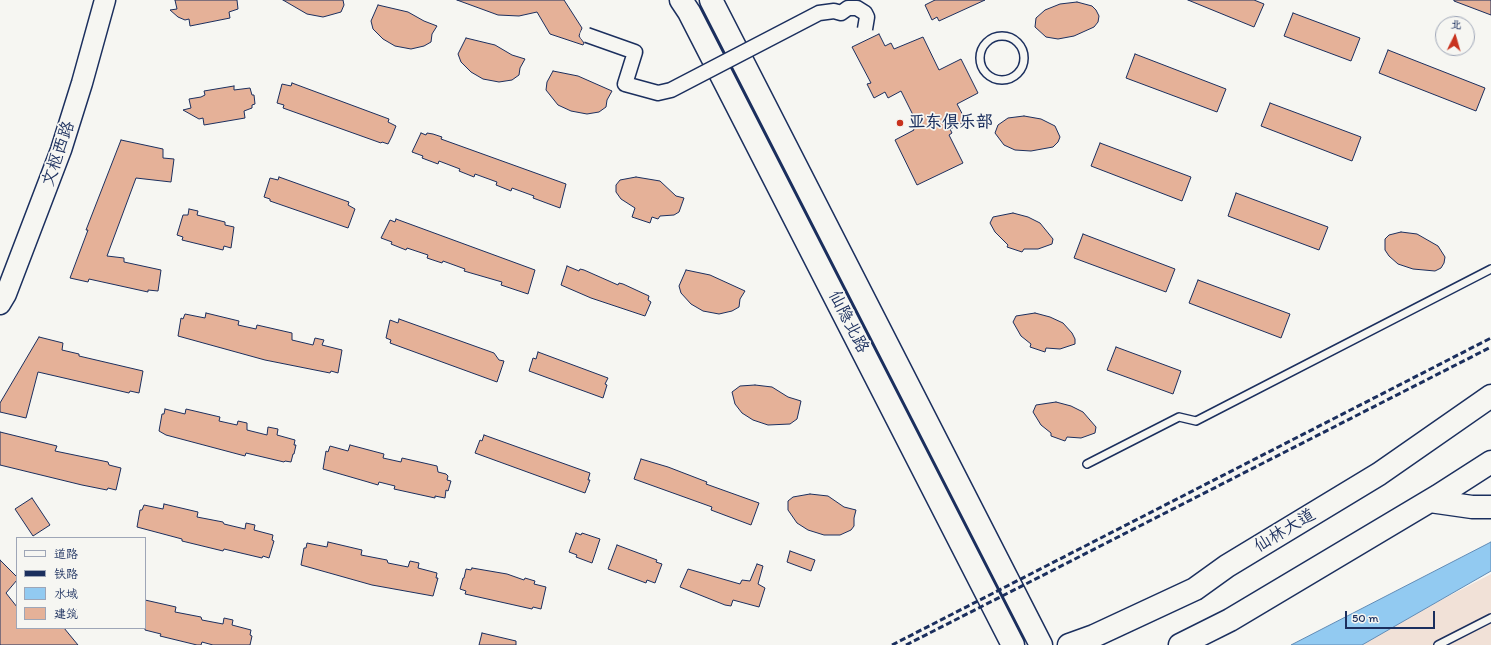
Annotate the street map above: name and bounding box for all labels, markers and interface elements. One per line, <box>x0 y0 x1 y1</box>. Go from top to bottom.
north arrow <box>1435 16 1475 56</box>
text: 北 <box>1450 18 1462 31</box>
place label: 亚东俱乐部 <box>908 113 993 133</box>
marker: 亚东俱乐部 <box>895 118 905 128</box>
street label: 文枢西路 <box>38 119 80 189</box>
street label: 仙隐北路 <box>823 287 873 357</box>
street label: 仙林大道 <box>1251 505 1319 557</box>
legend <box>16 537 146 629</box>
text: 道路 <box>54 547 78 561</box>
text: 铁路 <box>54 567 78 581</box>
text: 水域 <box>54 587 78 601</box>
scale bar <box>1347 603 1437 629</box>
text: 建筑 <box>54 607 78 621</box>
text: 50 m <box>1352 611 1378 625</box>

